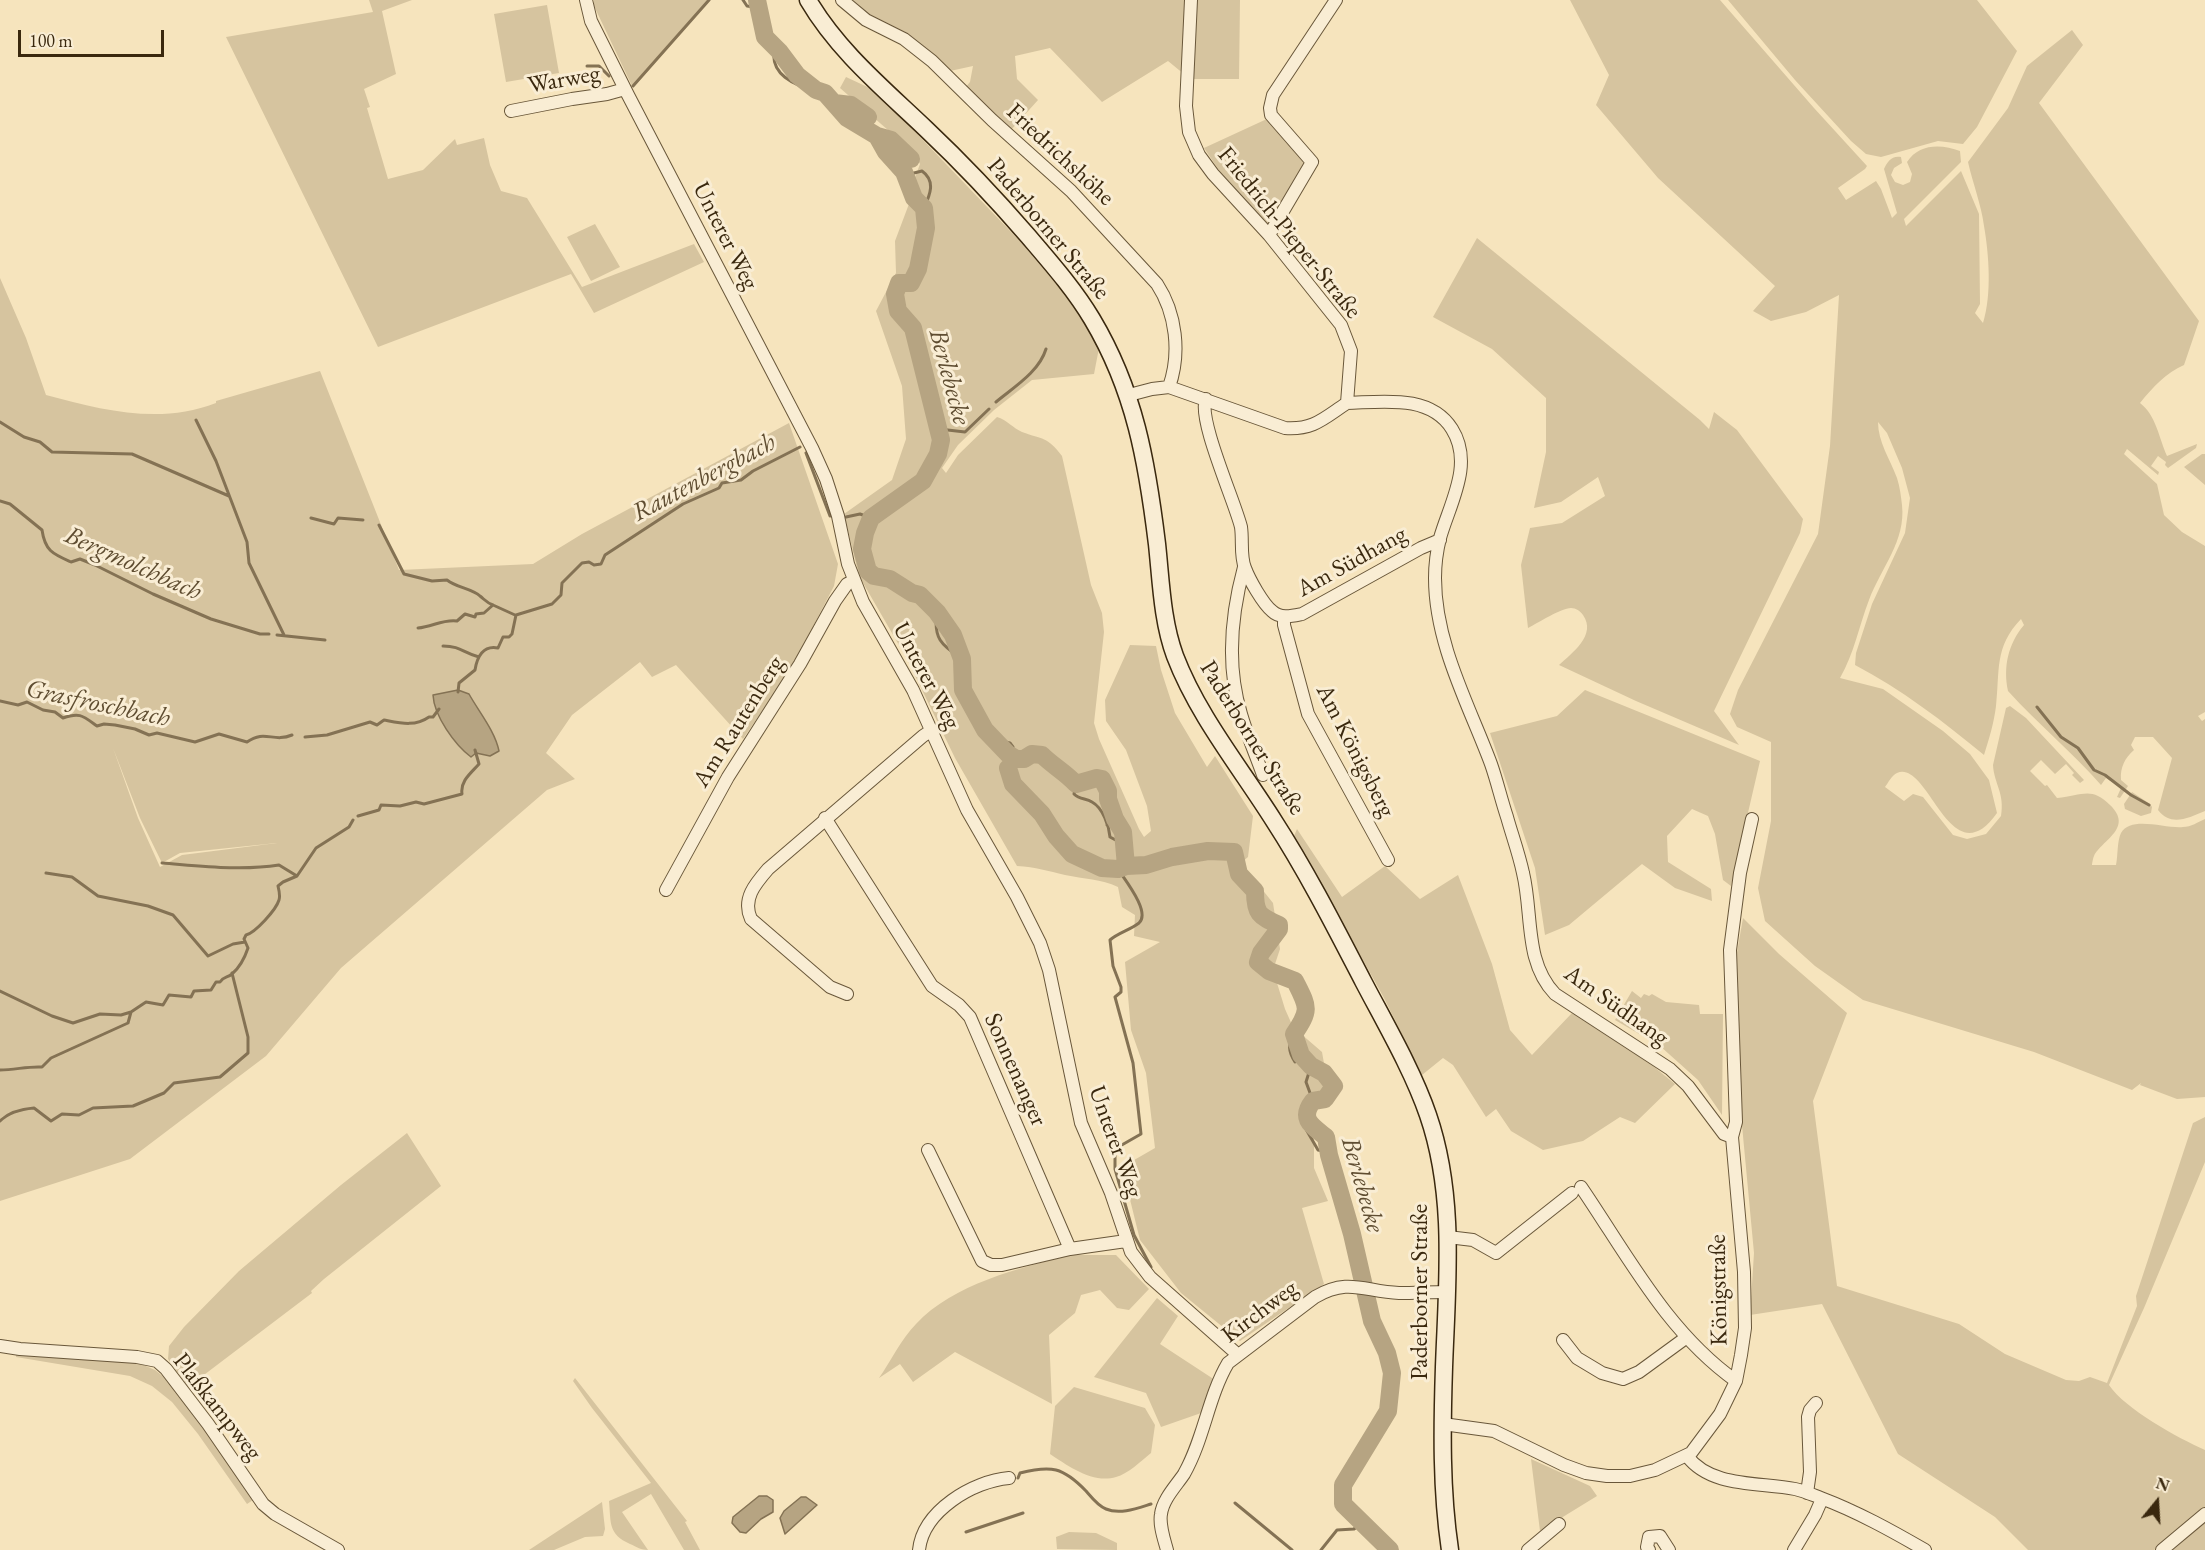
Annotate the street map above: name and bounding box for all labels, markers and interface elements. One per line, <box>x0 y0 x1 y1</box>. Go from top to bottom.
scale bar <box>21 18 166 56</box>
text: 100 m <box>29 29 73 52</box>
street label: Warweg <box>526 59 602 101</box>
street label: Friedrichshöhe <box>1000 98 1120 212</box>
street label: Friedrich-Pieper-Straße <box>1211 141 1367 325</box>
street label: Paderborner Straße <box>980 152 1116 306</box>
street label: Unterer Weg <box>686 177 764 295</box>
water label: Berlebecke <box>921 326 977 428</box>
water label: Rautenbergbach <box>627 427 781 529</box>
water label: Bergmolchbach <box>60 520 206 608</box>
street label: Am Südhang <box>1292 520 1412 604</box>
street label: Unterer Weg <box>886 618 966 734</box>
street label: Am Rautenberg <box>687 651 791 793</box>
street label: Paderborner Straße <box>1193 656 1311 820</box>
water label: Grasfroschbach <box>23 674 173 734</box>
street label: Am Königsberg <box>1309 680 1401 822</box>
street label: Am Südhang <box>1558 959 1674 1053</box>
street label: Sonnenanger <box>977 1009 1053 1131</box>
street label: Unterer Weg <box>1081 1082 1149 1202</box>
water label: Berlebecke <box>1333 1134 1391 1236</box>
street label: Paderborner Straße <box>1406 1204 1434 1380</box>
street label: Königstraße <box>1704 1234 1734 1346</box>
street label: Kirchweg <box>1216 1274 1304 1350</box>
street label: Plaßkampweg <box>166 1348 268 1466</box>
north arrow <box>2127 1472 2187 1532</box>
text: N <box>2153 1472 2172 1496</box>

